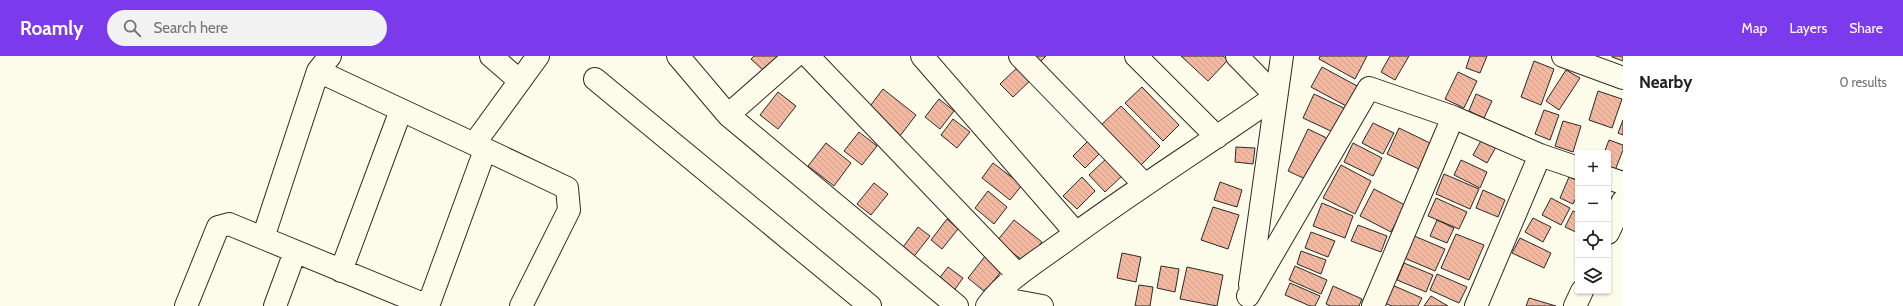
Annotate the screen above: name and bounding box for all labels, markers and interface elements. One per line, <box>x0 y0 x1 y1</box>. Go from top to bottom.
search box <box>107 10 387 46</box>
text: Roamly <box>20 17 83 40</box>
icon: search <box>121 17 143 39</box>
text: Search here <box>153 19 228 37</box>
text: Map <box>1742 19 1767 37</box>
text: Layers <box>1789 19 1827 37</box>
text: Share <box>1849 19 1883 37</box>
text: Nearby <box>1639 72 1692 92</box>
text: 0 results <box>1839 74 1887 90</box>
map controls <box>1575 150 1611 294</box>
button: + <box>1575 150 1611 186</box>
button: − <box>1575 186 1611 222</box>
button: locate <box>1575 222 1611 258</box>
button: layers <box>1575 258 1611 294</box>

